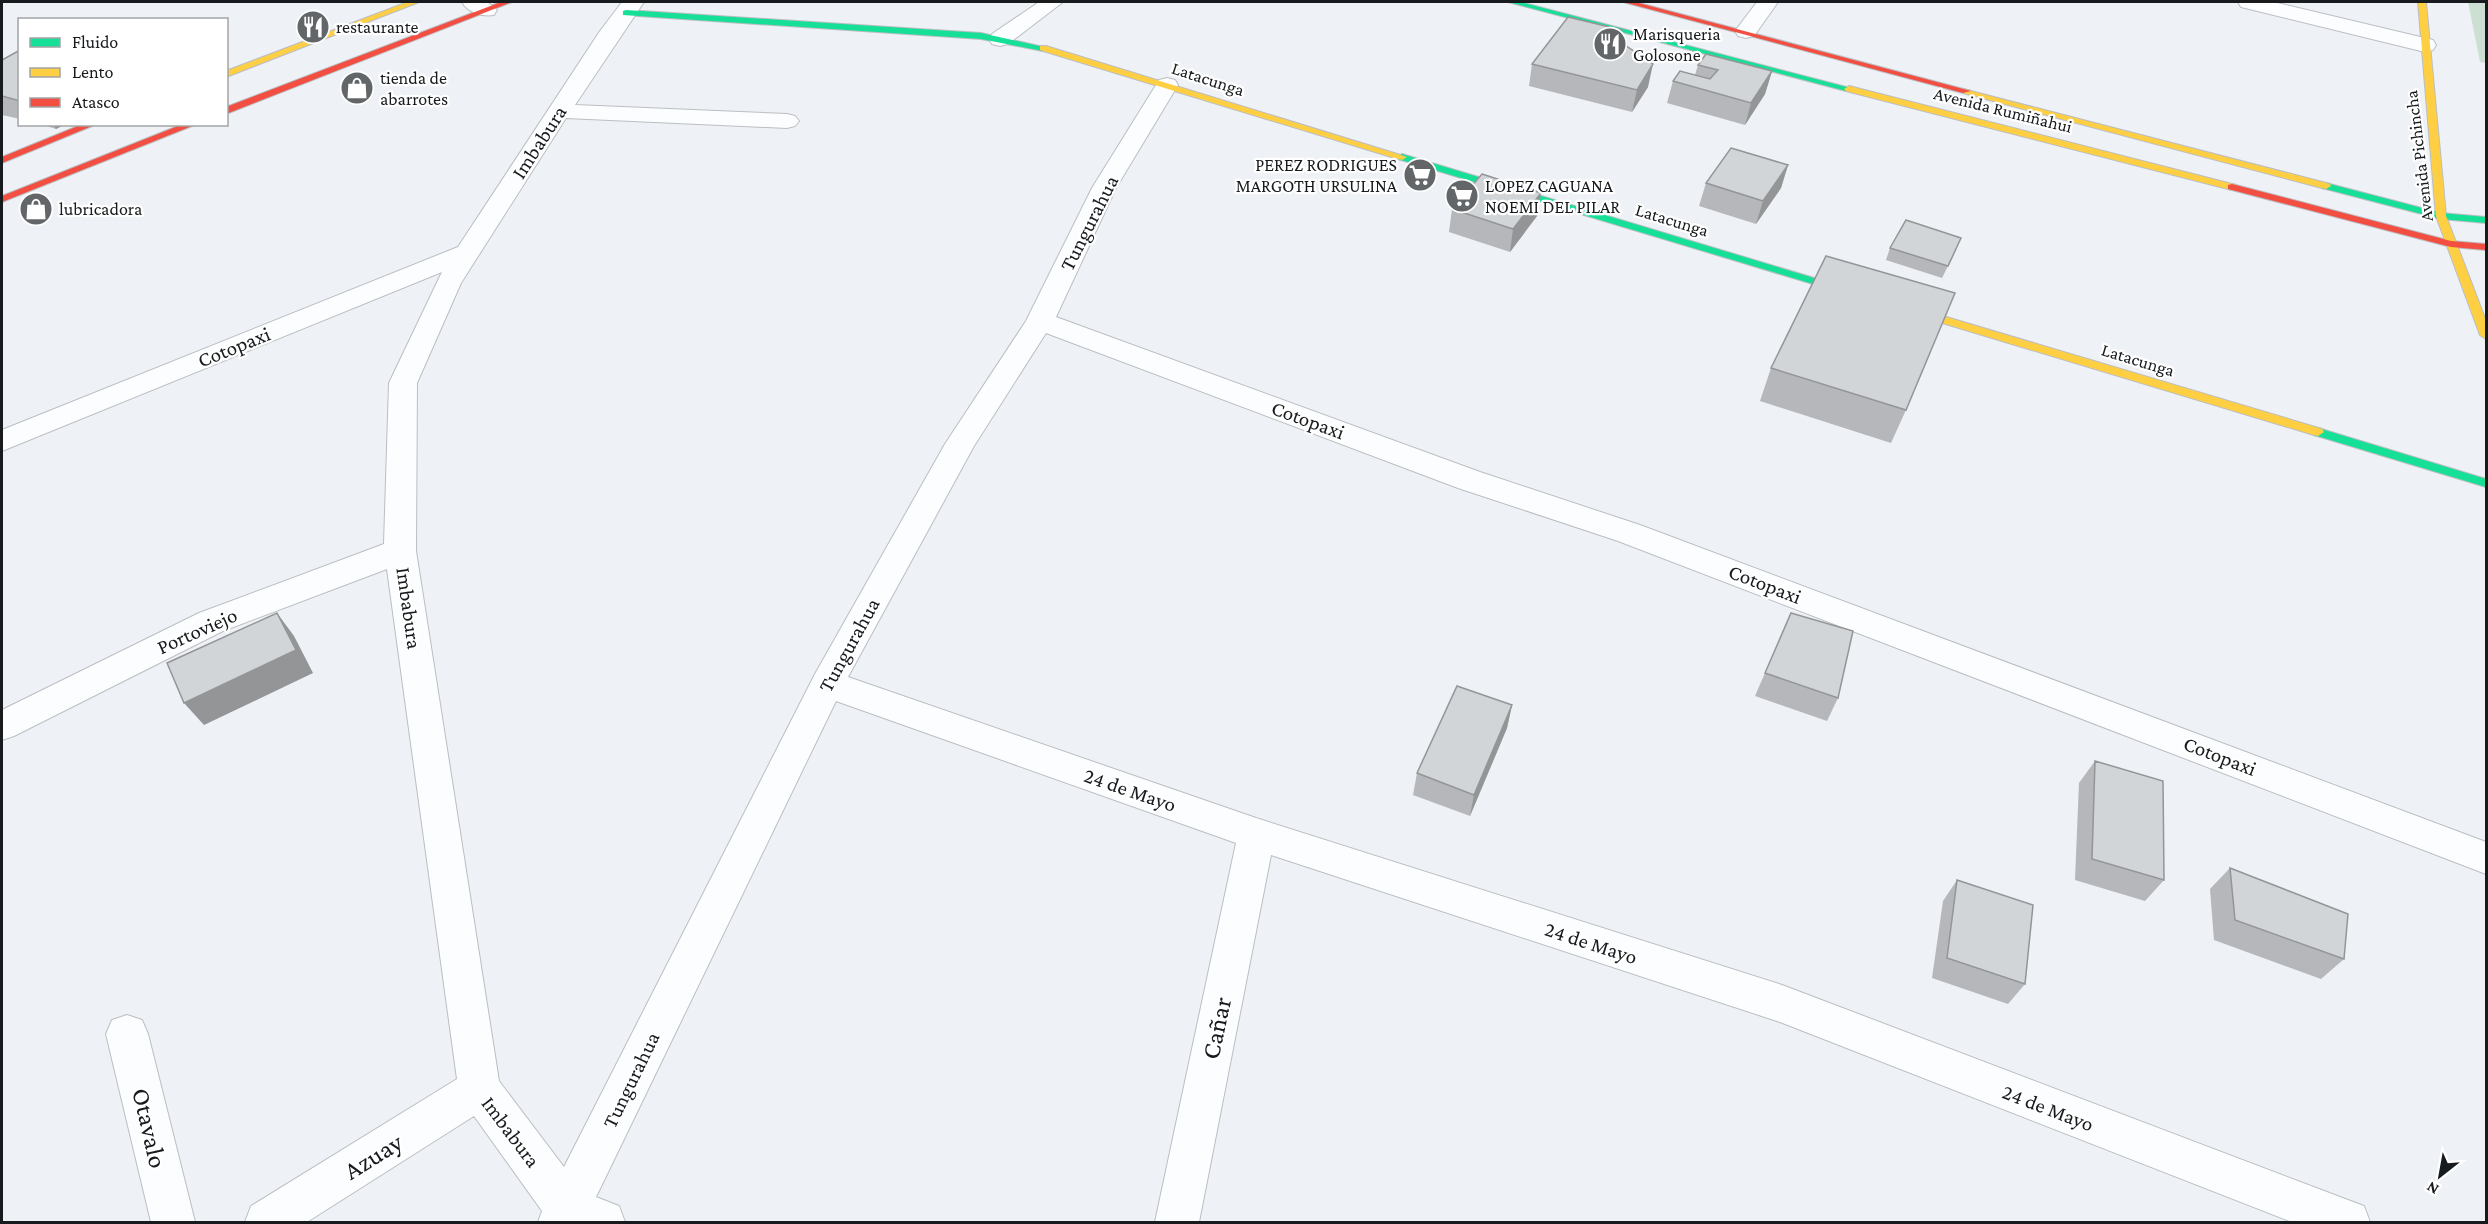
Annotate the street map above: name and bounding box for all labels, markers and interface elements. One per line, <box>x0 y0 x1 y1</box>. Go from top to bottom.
restaurant icon: restaurante <box>295 9 331 45</box>
place label: restaurante <box>336 17 419 37</box>
legend <box>18 18 228 126</box>
place label: Marisqueria Golosone <box>1633 24 1721 65</box>
restaurant icon: Marisqueria Golosone <box>1592 26 1628 62</box>
text: Fluido <box>72 32 118 52</box>
street label: Latacunga <box>1169 58 1247 100</box>
text: Lento <box>72 62 113 82</box>
place label: tienda de abarrotes <box>380 68 448 109</box>
shop icon: tienda de abarrotes <box>339 70 375 106</box>
street label: Avenida Rumiñahui <box>1932 83 2075 137</box>
street label: Avenida Pichincha <box>2401 89 2437 223</box>
text: Atasco <box>72 92 120 112</box>
street label: Imbabura <box>506 101 572 183</box>
place label: PEREZ RODRIGUES MARGOTH URSULINA <box>1236 155 1398 196</box>
supermarket icon: PEREZ RODRIGUES MARGOTH URSULINA <box>1402 157 1438 193</box>
street label: Tungurahua <box>1055 171 1123 275</box>
place label: LOPEZ CAGUANA NOEMI DEL PILAR <box>1485 176 1621 217</box>
supermarket icon: LOPEZ CAGUANA NOEMI DEL PILAR <box>1444 178 1480 214</box>
shop icon: lubricadora <box>18 191 54 227</box>
place label: lubricadora <box>59 199 142 219</box>
street label: Latacunga <box>1633 199 1711 241</box>
street label: Cotopaxi <box>194 321 274 372</box>
street label: Latacunga <box>2099 339 2177 381</box>
street label: Cotopaxi <box>1268 396 1348 444</box>
street label: Cotopaxi <box>1725 559 1805 609</box>
street label: Imbabura <box>391 566 427 651</box>
street label: Tungurahua <box>813 593 885 696</box>
street label: Portoviejo <box>153 603 241 659</box>
street label: Cotopaxi <box>2180 731 2260 781</box>
street label: 24 de Mayo <box>1081 763 1179 817</box>
street label: 24 de Mayo <box>1542 917 1640 969</box>
street label: Cañar <box>1196 995 1237 1062</box>
street label: Tungurahua <box>597 1028 665 1132</box>
street label: 24 de Mayo <box>1999 1080 2097 1136</box>
street label: Otavalo <box>126 1085 173 1171</box>
street label: Imbabura <box>477 1092 546 1172</box>
street label: Azuay <box>339 1127 409 1186</box>
north arrow <box>2410 1146 2470 1206</box>
text: N <box>2423 1178 2442 1199</box>

